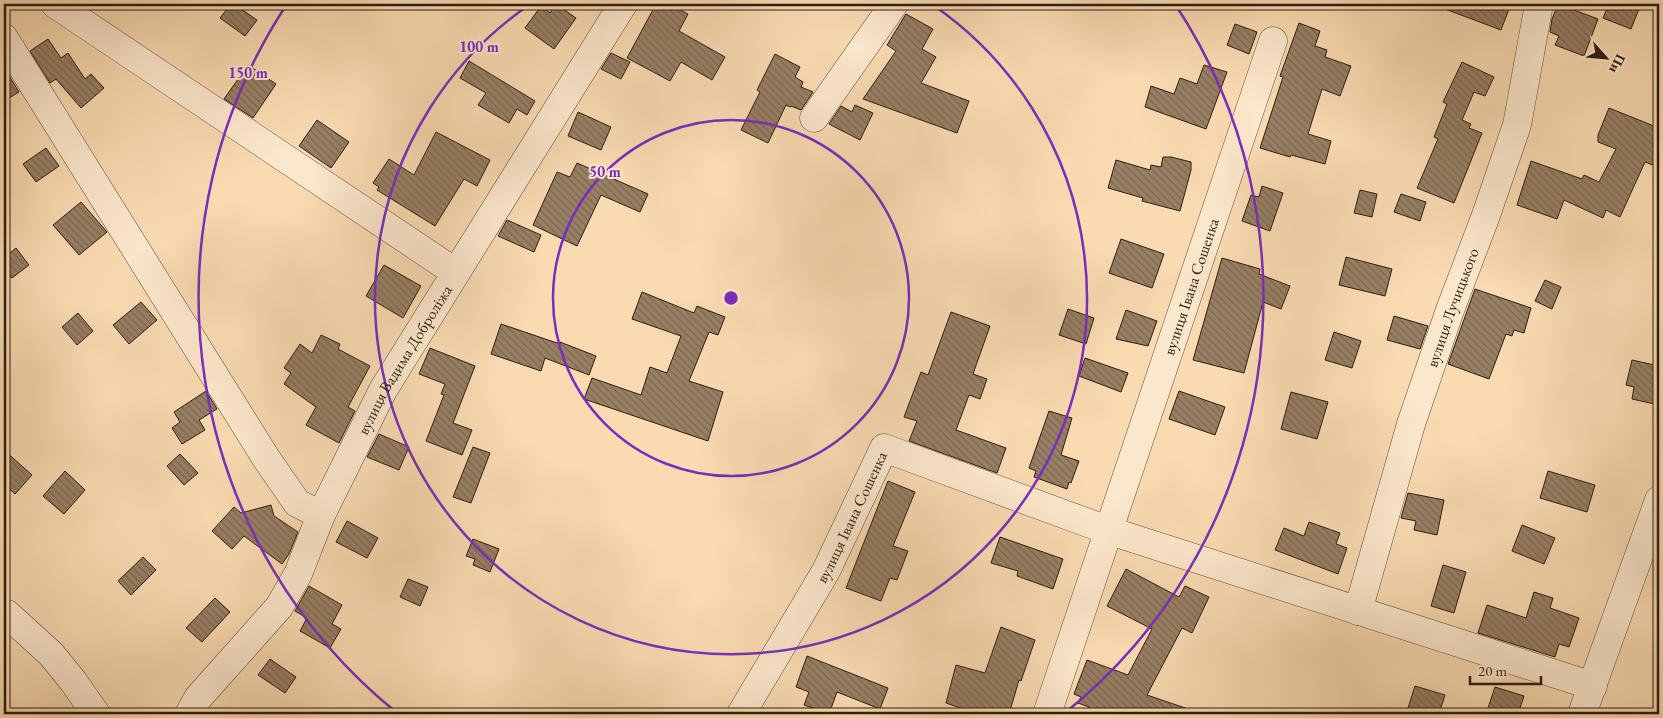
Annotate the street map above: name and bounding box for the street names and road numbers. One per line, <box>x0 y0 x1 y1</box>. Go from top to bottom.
street label: вулиця Івана Сошенка <box>1158 215 1224 358</box>
street label: вулиця Лучицького <box>1421 245 1484 370</box>
street label: вулиця Вадима Доброліжа <box>353 280 457 438</box>
street label: вулиця Івана Сошенка <box>811 447 892 587</box>

